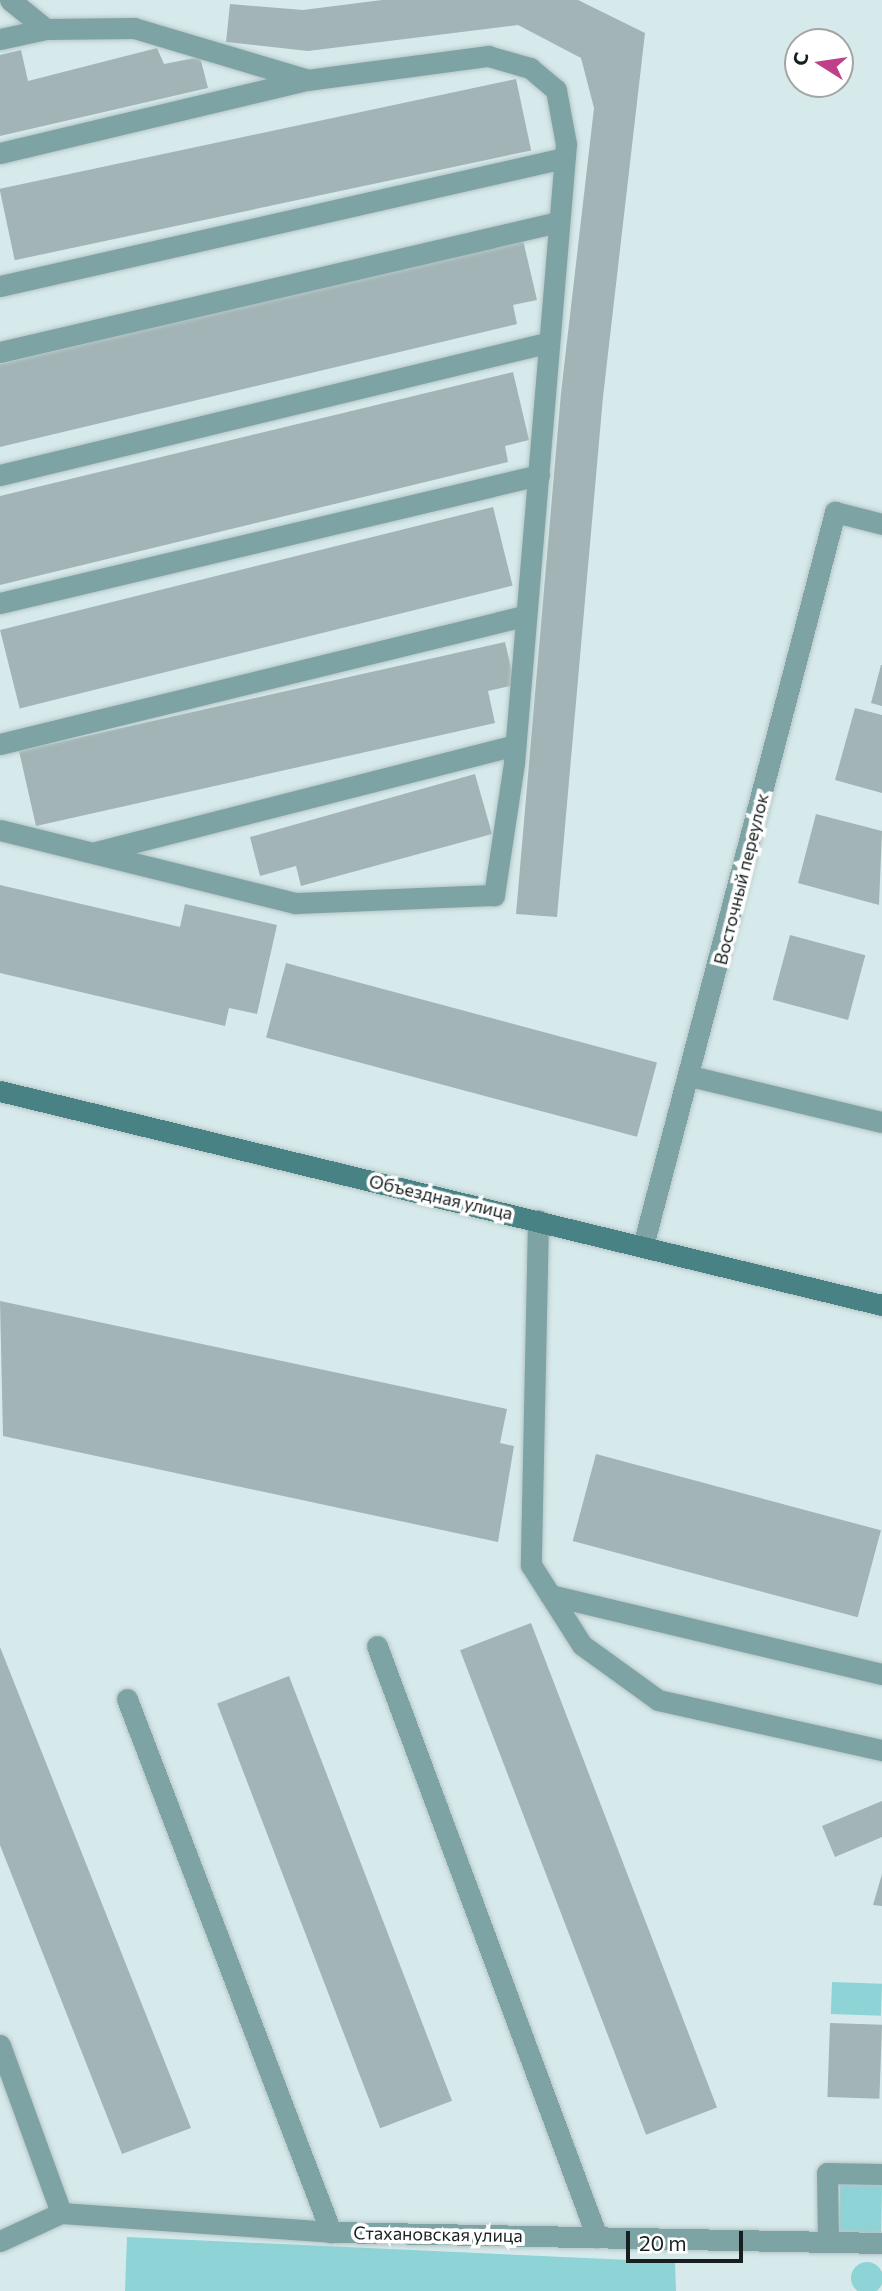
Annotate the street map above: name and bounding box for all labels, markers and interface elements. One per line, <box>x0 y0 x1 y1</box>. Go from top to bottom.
north arrow <box>784 28 854 98</box>
text: С <box>787 50 813 68</box>
street label: Восточный переулок <box>709 791 773 967</box>
street label: Объездная улица <box>367 1170 515 1224</box>
scale bar <box>630 2218 747 2262</box>
street label: Стахановская улица <box>353 2222 523 2246</box>
text: 20 m <box>639 2230 687 2255</box>

